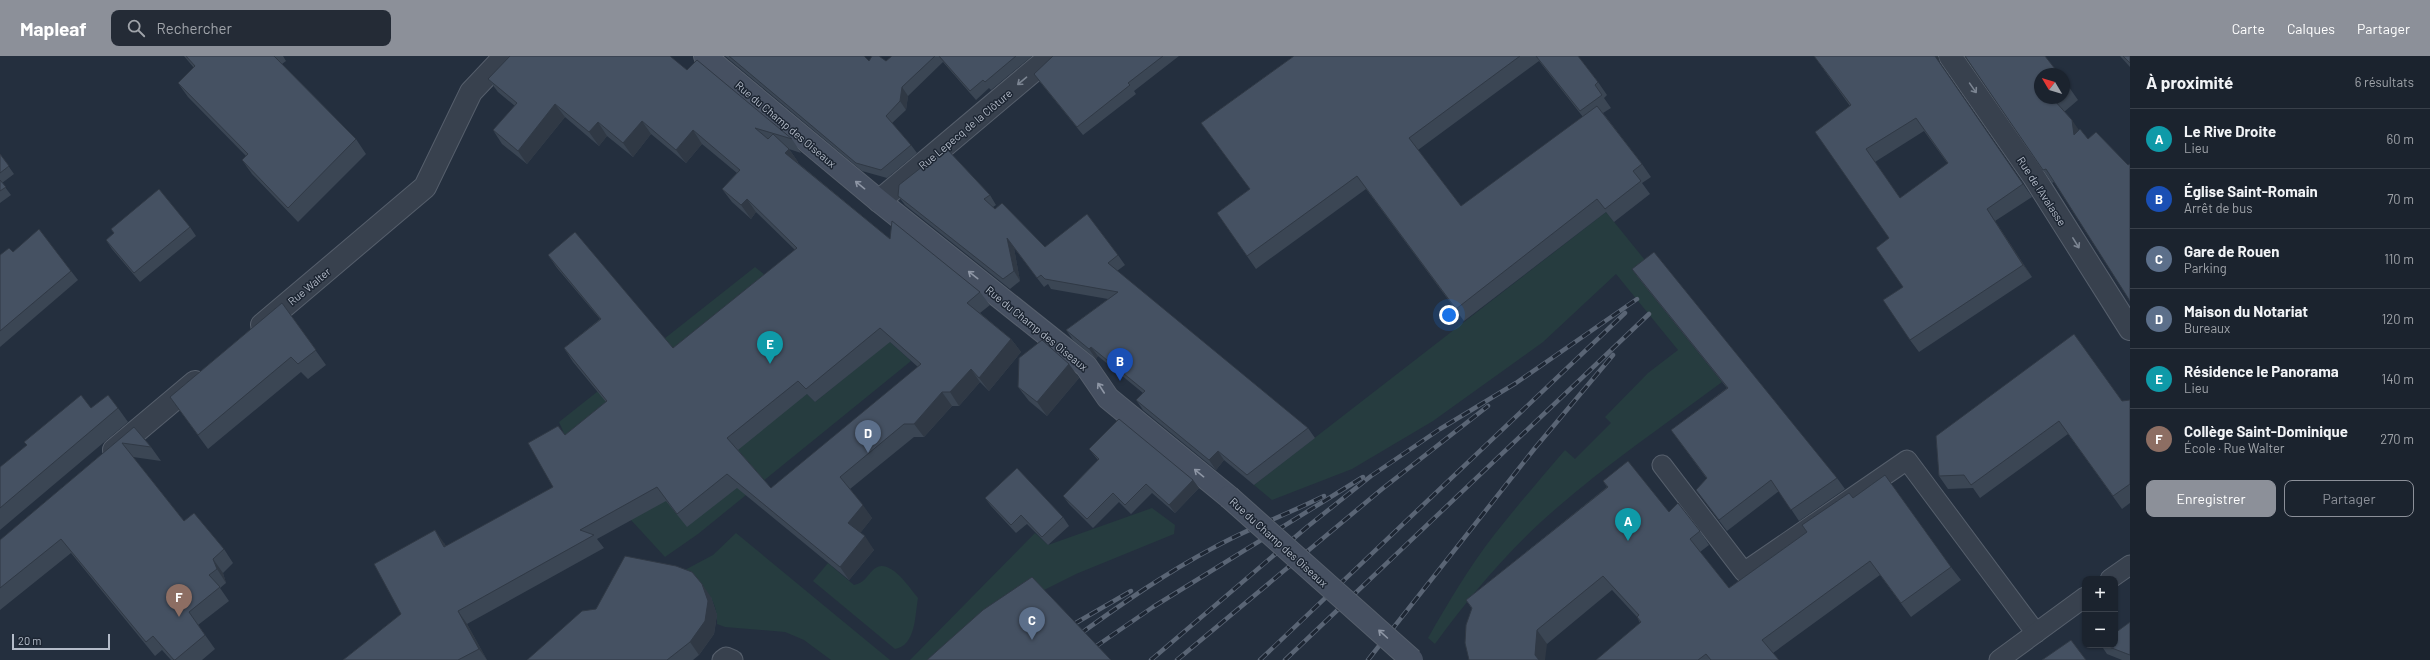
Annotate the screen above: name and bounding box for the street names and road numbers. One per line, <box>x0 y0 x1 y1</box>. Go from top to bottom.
street label: Rue du Champ des Oiseaux <box>733 78 839 170</box>
street label: Rue Lepecq de la Clôture <box>916 86 1014 172</box>
street label: Rue de l'Avalasse <box>2015 154 2069 228</box>
street label: Rue Walter <box>285 264 333 308</box>
street label: Rue du Champ des Oiseaux <box>983 283 1091 373</box>
street label: Rue du Champ des Oiseaux <box>1227 495 1331 589</box>

